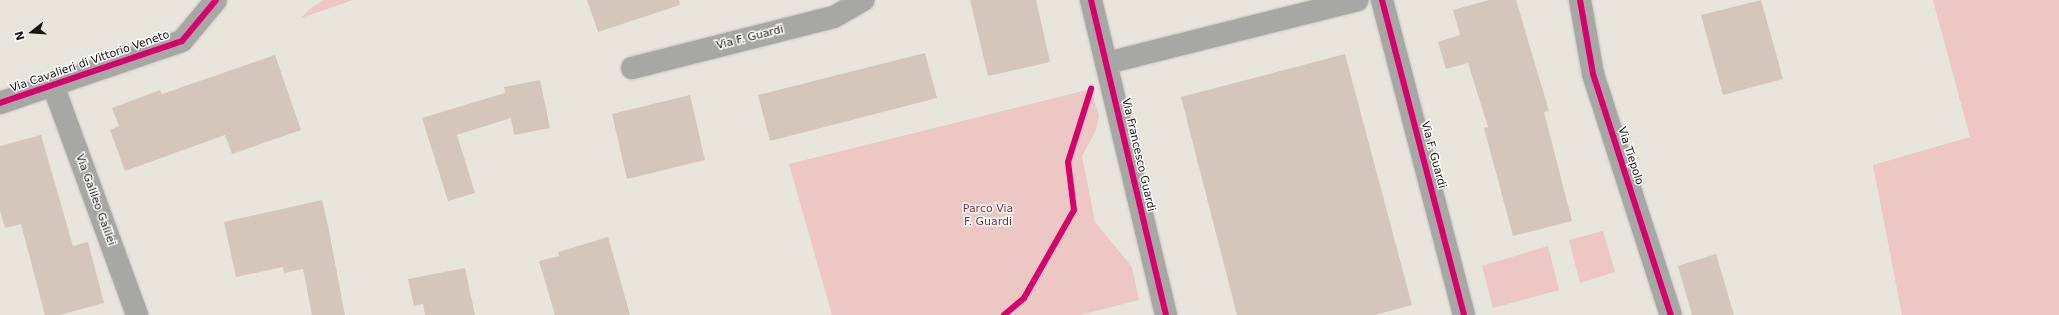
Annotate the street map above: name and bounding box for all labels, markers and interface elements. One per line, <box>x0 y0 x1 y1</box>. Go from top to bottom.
north arrow <box>12 12 52 52</box>
street label: Via F. Guardi <box>715 23 785 53</box>
street label: Via Cavalieri di Vittorio Veneto <box>9 28 171 96</box>
text: N <box>12 29 28 42</box>
street label: Via Francesco Guardi <box>1119 97 1157 213</box>
street label: Via F. Guardi <box>1418 120 1448 190</box>
street label: Via Tiepolo <box>1614 125 1646 187</box>
street label: Via Galileo Galilei <box>72 153 118 247</box>
park label: Parco Via F. Guardi <box>963 203 1013 229</box>

